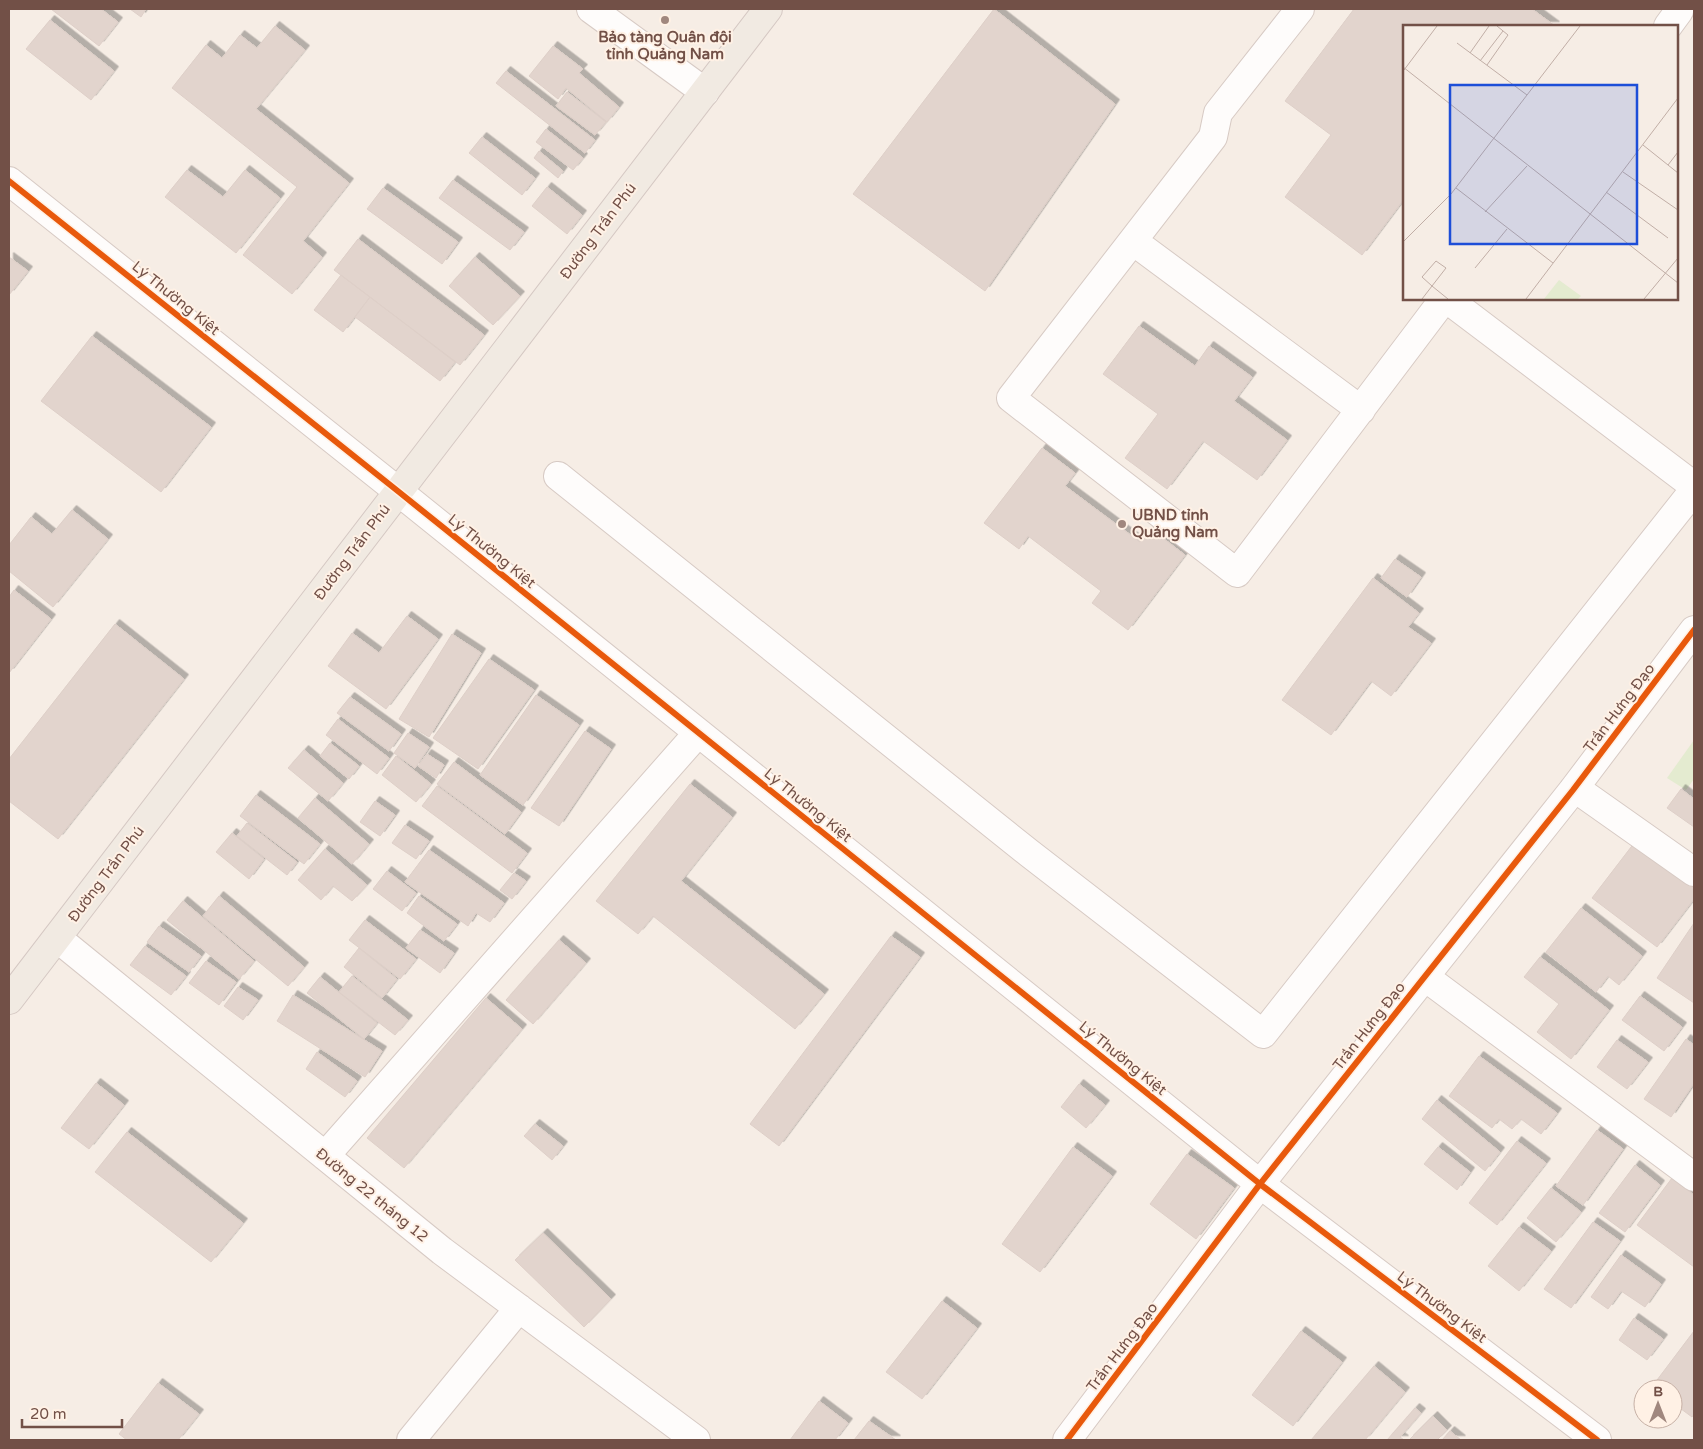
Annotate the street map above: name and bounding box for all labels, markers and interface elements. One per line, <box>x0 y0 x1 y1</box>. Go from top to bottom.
marker: Bảo tàng Quân đội tỉnh Quảng Nam <box>659 14 671 26</box>
inset map <box>1403 25 1678 300</box>
place label: Bảo tàng Quân đội tỉnh Quảng Nam <box>598 28 732 64</box>
street label: Đường Trần Phú <box>556 179 640 283</box>
street label: Lý Thường Kiệt <box>129 257 224 339</box>
street label: Đường Trần Phú <box>310 500 394 604</box>
place label: UBND tỉnh Quảng Nam <box>1132 506 1218 542</box>
street label: Lý Thường Kiệt <box>445 510 540 592</box>
marker: UBND tỉnh Quảng Nam <box>1116 518 1128 530</box>
street label: Trần Hưng Đạo <box>1580 660 1658 756</box>
street label: Lý Thường Kiệt <box>761 764 856 846</box>
street label: Đường Trần Phú <box>64 822 148 926</box>
street label: Trần Hưng Đạo <box>1329 978 1409 1074</box>
street label: Lý Thường Kiệt <box>1076 1017 1171 1099</box>
street label: Đường 22 tháng 12 <box>312 1144 432 1246</box>
street label: Lý Thường Kiệt <box>1394 1267 1491 1347</box>
street label: Trần Hưng Đạo <box>1083 1299 1161 1395</box>
north arrow <box>1633 1379 1683 1429</box>
text: B <box>1653 1383 1663 1400</box>
scale bar <box>22 1396 122 1428</box>
text: 20 m <box>30 1405 67 1423</box>

